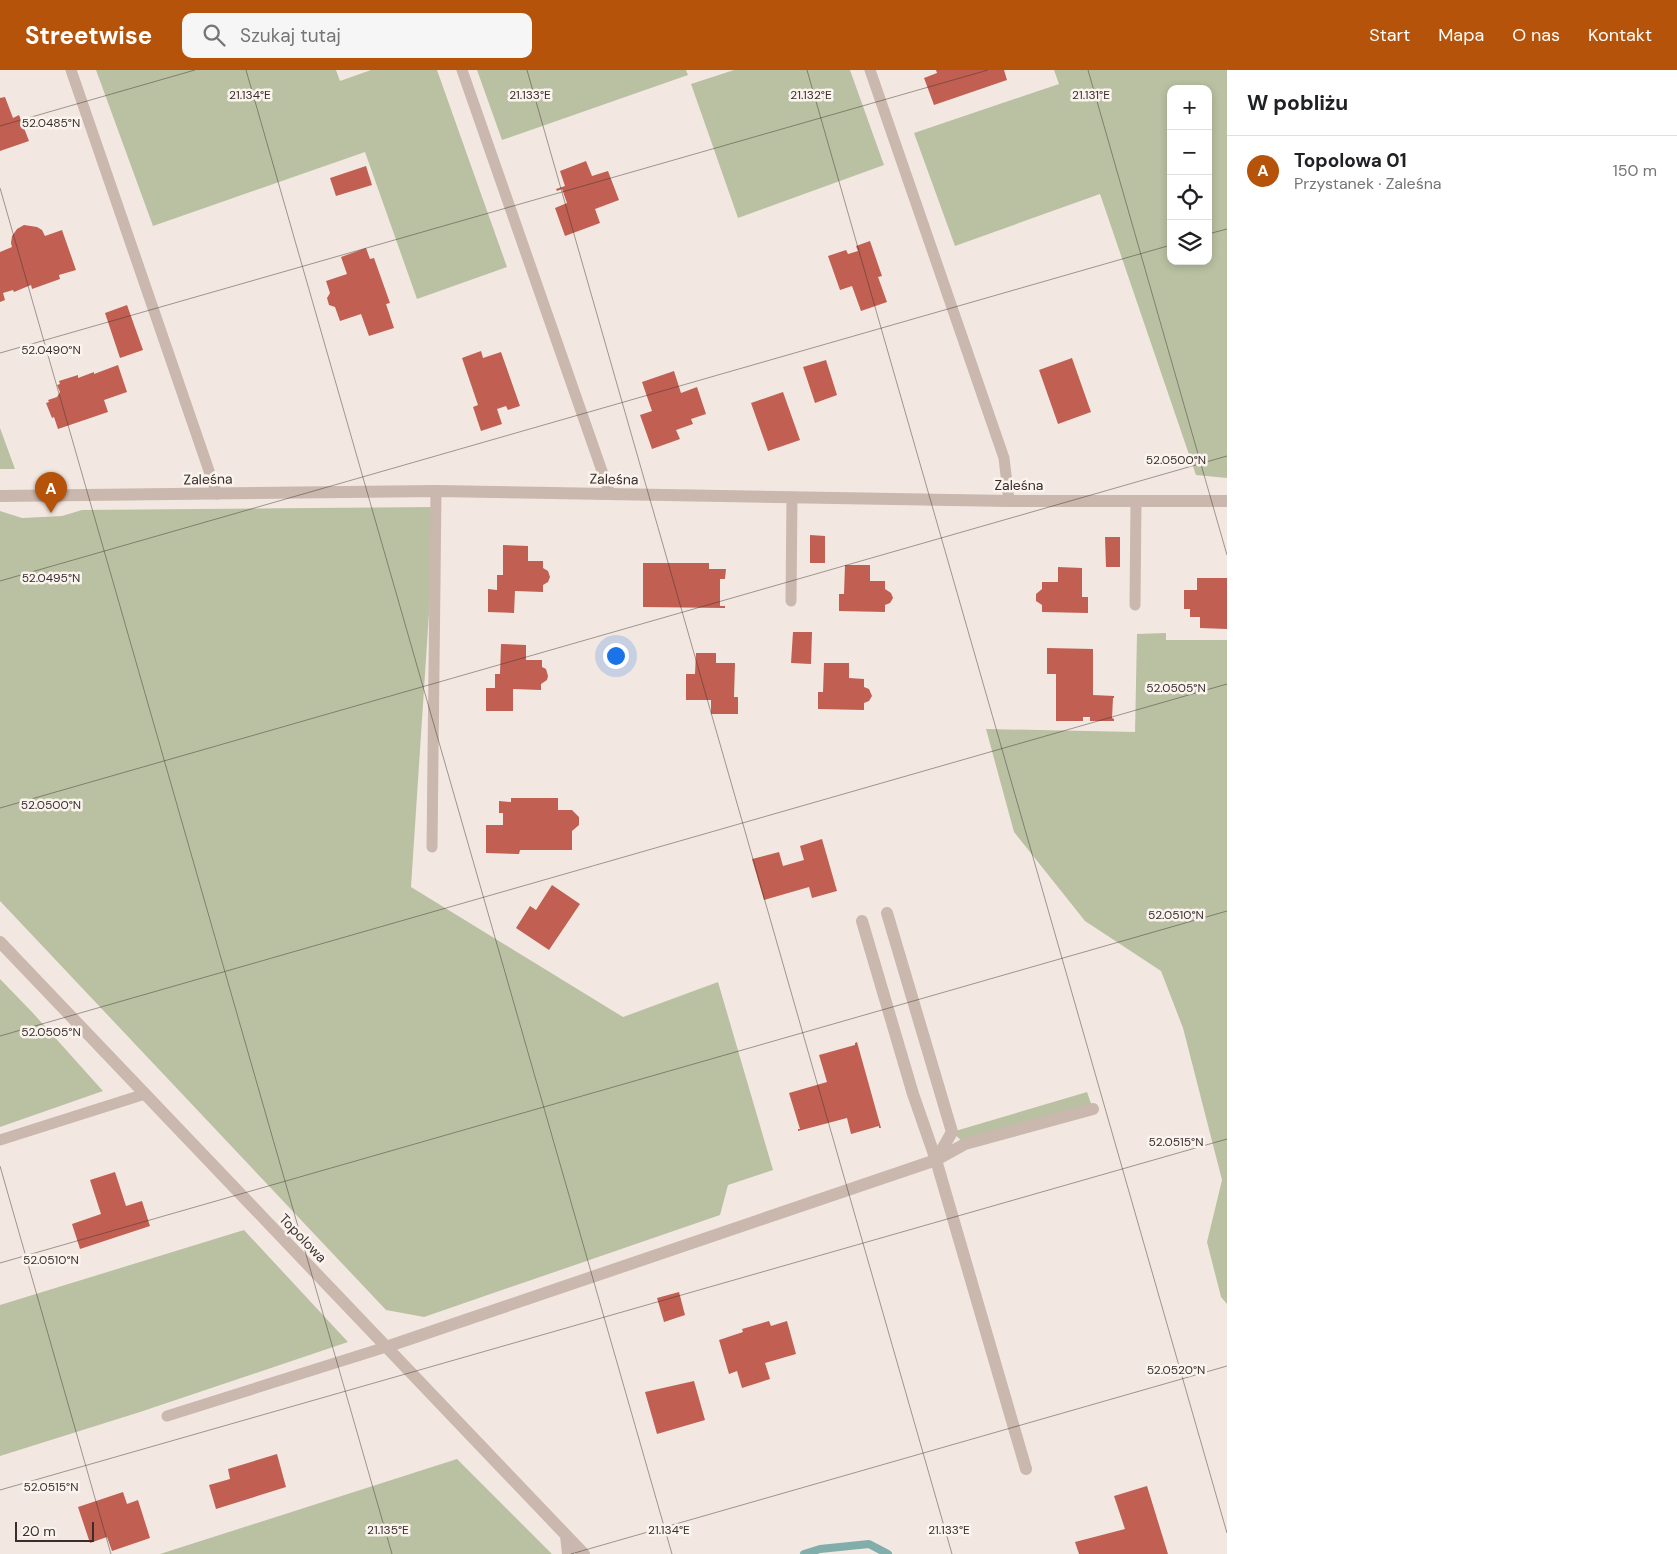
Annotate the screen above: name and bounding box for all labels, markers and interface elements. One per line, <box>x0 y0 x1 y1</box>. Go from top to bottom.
search box <box>182 13 532 58</box>
text: Streetwise <box>25 20 152 51</box>
icon: search <box>200 21 228 49</box>
text: Szukaj tutaj <box>240 23 341 48</box>
text: Start <box>1369 23 1410 47</box>
text: Mapa <box>1438 23 1484 47</box>
text: O nas <box>1512 23 1560 47</box>
text: Kontakt <box>1588 23 1652 47</box>
map controls <box>1167 85 1212 265</box>
button: + <box>1167 85 1212 130</box>
text: 21.134°E <box>229 87 271 103</box>
text: 21.133°E <box>509 87 551 103</box>
text: 21.132°E <box>790 87 832 103</box>
text: 21.131°E <box>1072 87 1110 103</box>
text: W pobliżu <box>1247 89 1348 117</box>
text: 52.0485°N <box>22 115 80 131</box>
button: − <box>1167 130 1212 175</box>
text: Topolowa 01 <box>1294 148 1407 173</box>
text: A <box>1257 160 1269 181</box>
text: 150 m <box>1613 160 1657 181</box>
text: Przystanek · Zaleśna <box>1294 173 1442 194</box>
button: locate <box>1167 175 1212 220</box>
button: layers <box>1167 220 1212 265</box>
text: 52.0490°N <box>21 342 81 358</box>
text: 52.0500°N <box>1146 452 1206 468</box>
street label: Zaleśna <box>183 470 233 488</box>
street label: Zaleśna <box>589 470 639 488</box>
pin: A <box>35 472 67 513</box>
street label: Zaleśna <box>995 476 1043 494</box>
text: 52.0495°N <box>22 570 80 586</box>
your location <box>603 643 629 669</box>
text: 52.0505°N <box>1146 680 1206 696</box>
text: 52.0500°N <box>21 797 81 813</box>
text: 52.0510°N <box>1148 907 1204 923</box>
text: 52.0505°N <box>21 1024 81 1040</box>
text: 52.0515°N <box>1149 1134 1203 1150</box>
street label: Topolowa <box>275 1210 331 1266</box>
text: 52.0510°N <box>23 1252 79 1268</box>
text: 52.0520°N <box>1147 1362 1205 1378</box>
text: 52.0515°N <box>24 1479 78 1495</box>
scale bar <box>15 1519 94 1542</box>
text: 20 m <box>22 1522 56 1540</box>
text: 21.135°E <box>367 1522 409 1538</box>
text: 21.134°E <box>648 1522 690 1538</box>
text: 21.133°E <box>928 1522 970 1538</box>

